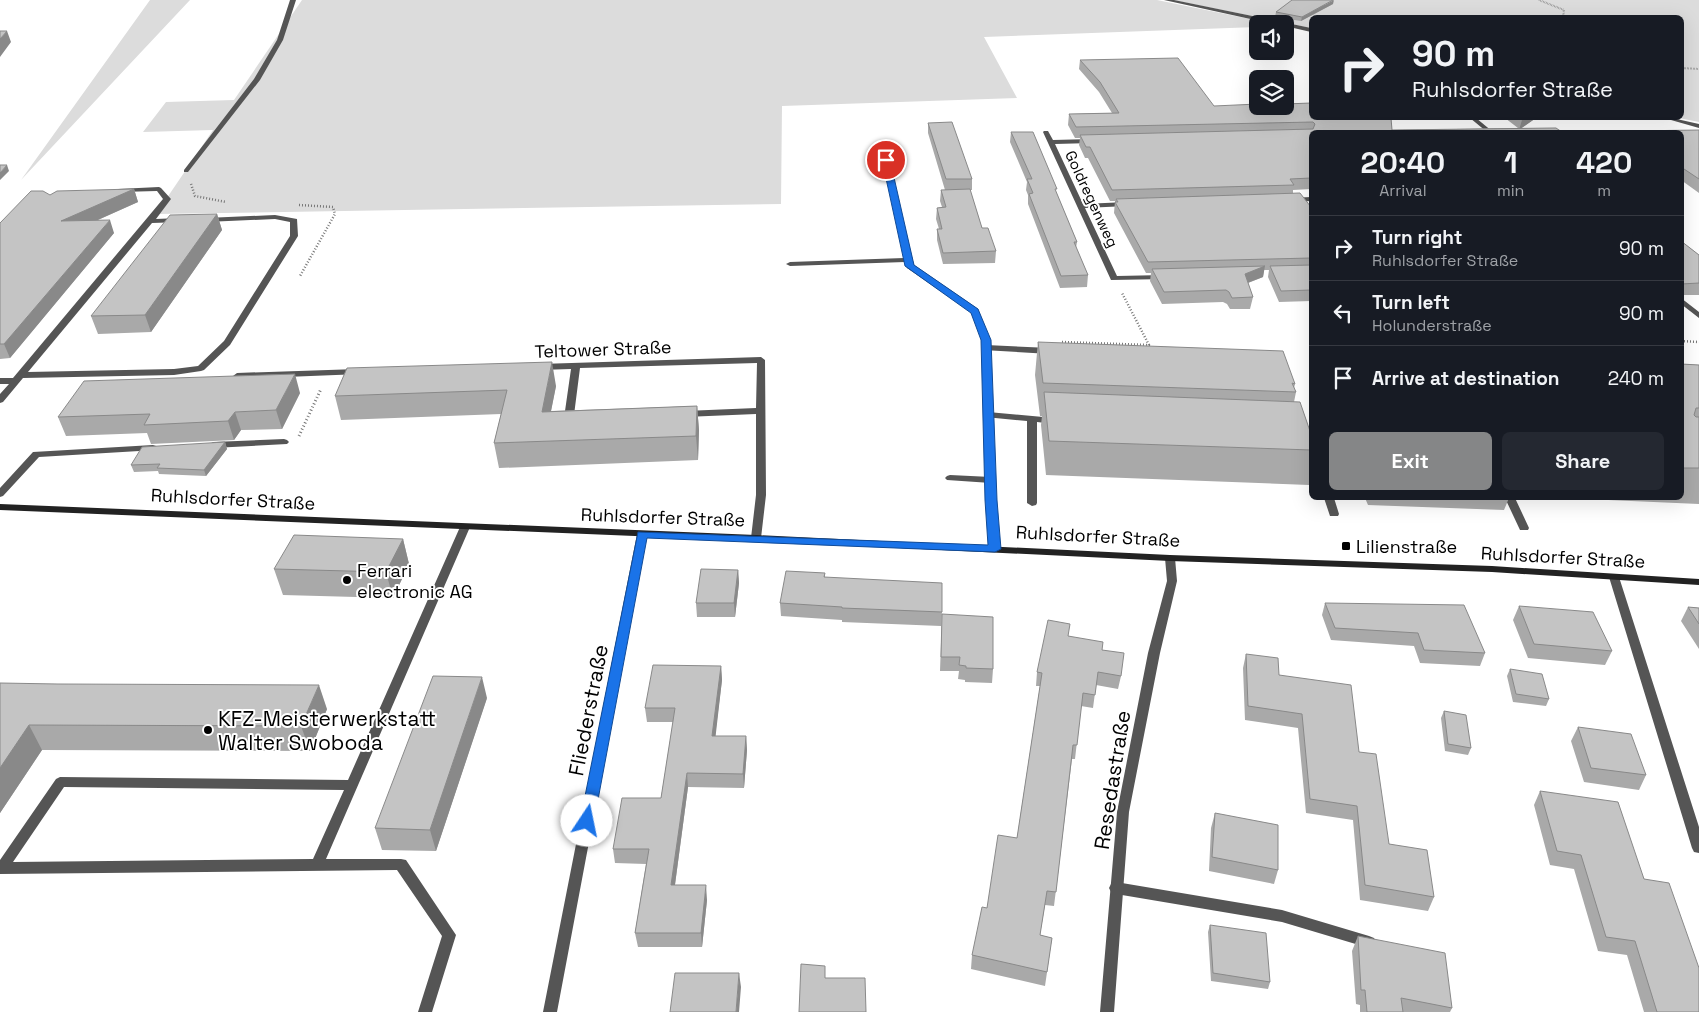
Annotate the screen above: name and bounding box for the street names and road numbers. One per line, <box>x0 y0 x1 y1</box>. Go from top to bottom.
street label: Goldregenweg <box>1061 148 1123 250</box>
street label: Teltower Straße <box>534 335 672 363</box>
street label: Ruhlsdorfer Straße <box>150 483 316 515</box>
street label: Ruhlsdorfer Straße <box>580 503 746 531</box>
street label: Ruhlsdorfer Straße <box>1015 520 1181 552</box>
street label: Ruhlsdorfer Straße <box>1480 541 1646 573</box>
street label: Fliederstraße <box>562 642 614 778</box>
street label: Resedastraße <box>1088 709 1136 851</box>

